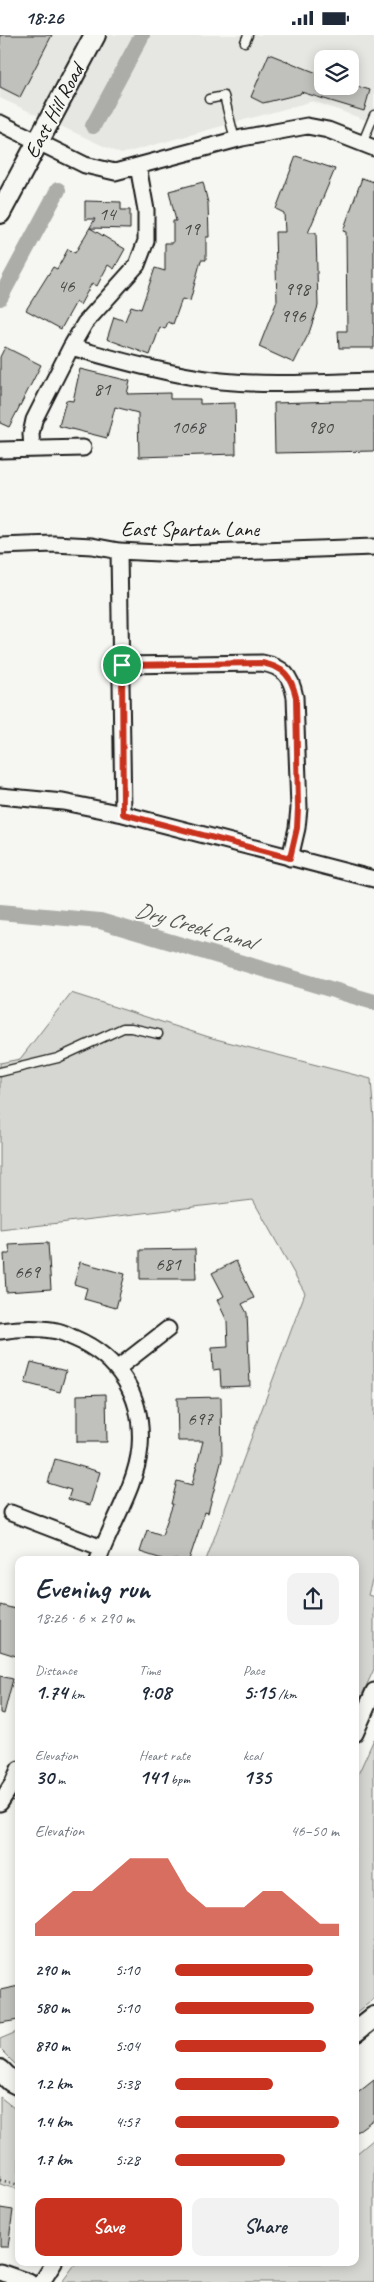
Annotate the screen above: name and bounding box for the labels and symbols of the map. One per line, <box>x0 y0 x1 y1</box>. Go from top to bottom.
street label: East Hill Road <box>18 56 91 162</box>
house number: 14 <box>98 202 118 226</box>
house number: 19 <box>182 217 201 241</box>
house number: 46 <box>57 274 76 298</box>
house number: 998 <box>284 277 312 301</box>
house number: 996 <box>280 304 307 328</box>
house number: 81 <box>93 377 112 401</box>
house number: 1068 <box>171 415 208 439</box>
house number: 980 <box>307 415 334 439</box>
street label: East Spartan Lane <box>121 516 260 542</box>
pin <box>101 644 143 686</box>
water label: Dry Creek Canal <box>132 896 265 958</box>
house number: 681 <box>155 1252 182 1276</box>
house number: 669 <box>14 1260 41 1284</box>
house number: 697 <box>187 1407 214 1431</box>

